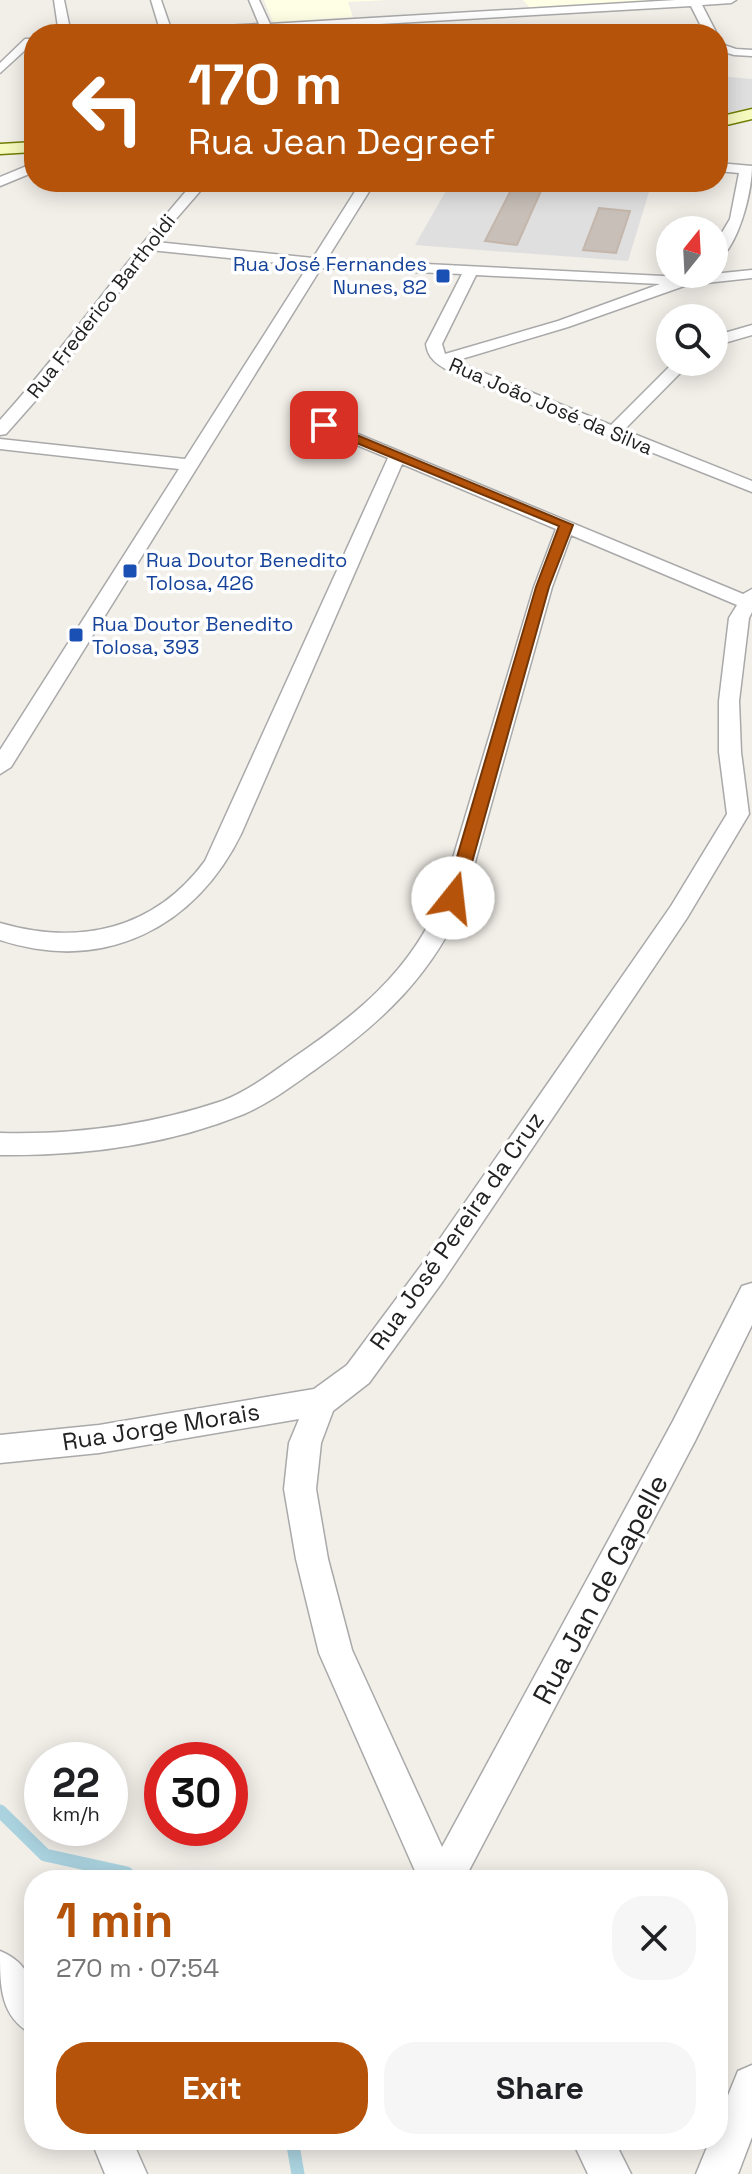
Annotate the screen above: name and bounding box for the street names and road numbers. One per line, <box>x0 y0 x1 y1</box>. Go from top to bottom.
street label: Rua Frederico Bartholdi <box>21 209 181 403</box>
street label: Rua João José da Silva <box>445 351 657 461</box>
street label: Rua José Pereira da Cruz <box>362 1106 551 1356</box>
street label: Rua Jorge Morais <box>60 1396 262 1457</box>
street label: Rua Jan de Capelle <box>524 1468 676 1710</box>

